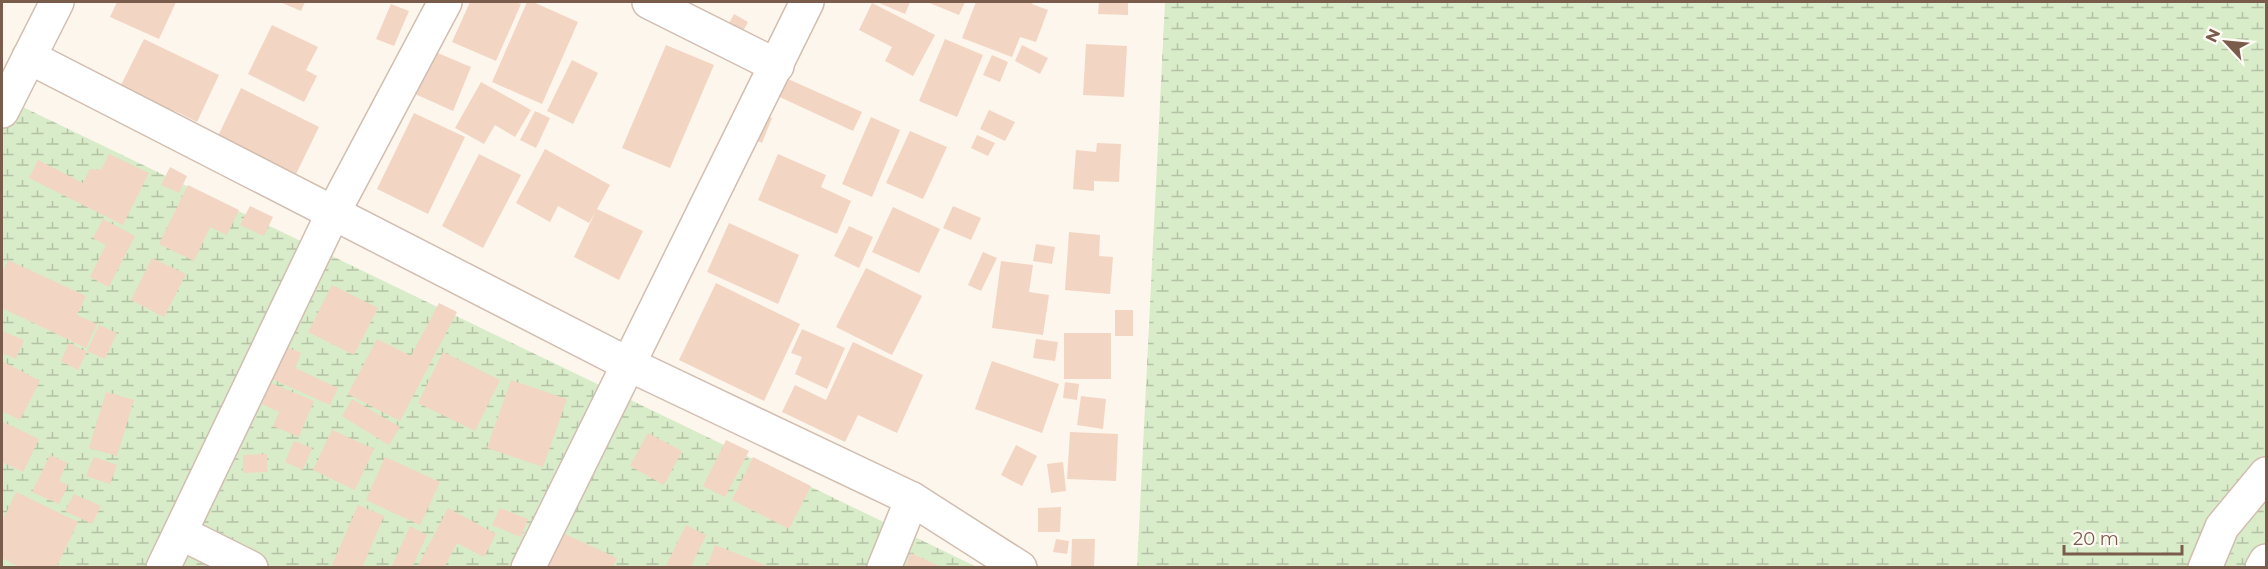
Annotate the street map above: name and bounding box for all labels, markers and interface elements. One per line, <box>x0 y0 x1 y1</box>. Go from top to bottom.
north arrow <box>2196 12 2256 72</box>
text: N <box>2202 26 2224 46</box>
scale bar <box>2064 518 2182 556</box>
text: 20 m <box>2073 528 2119 550</box>

